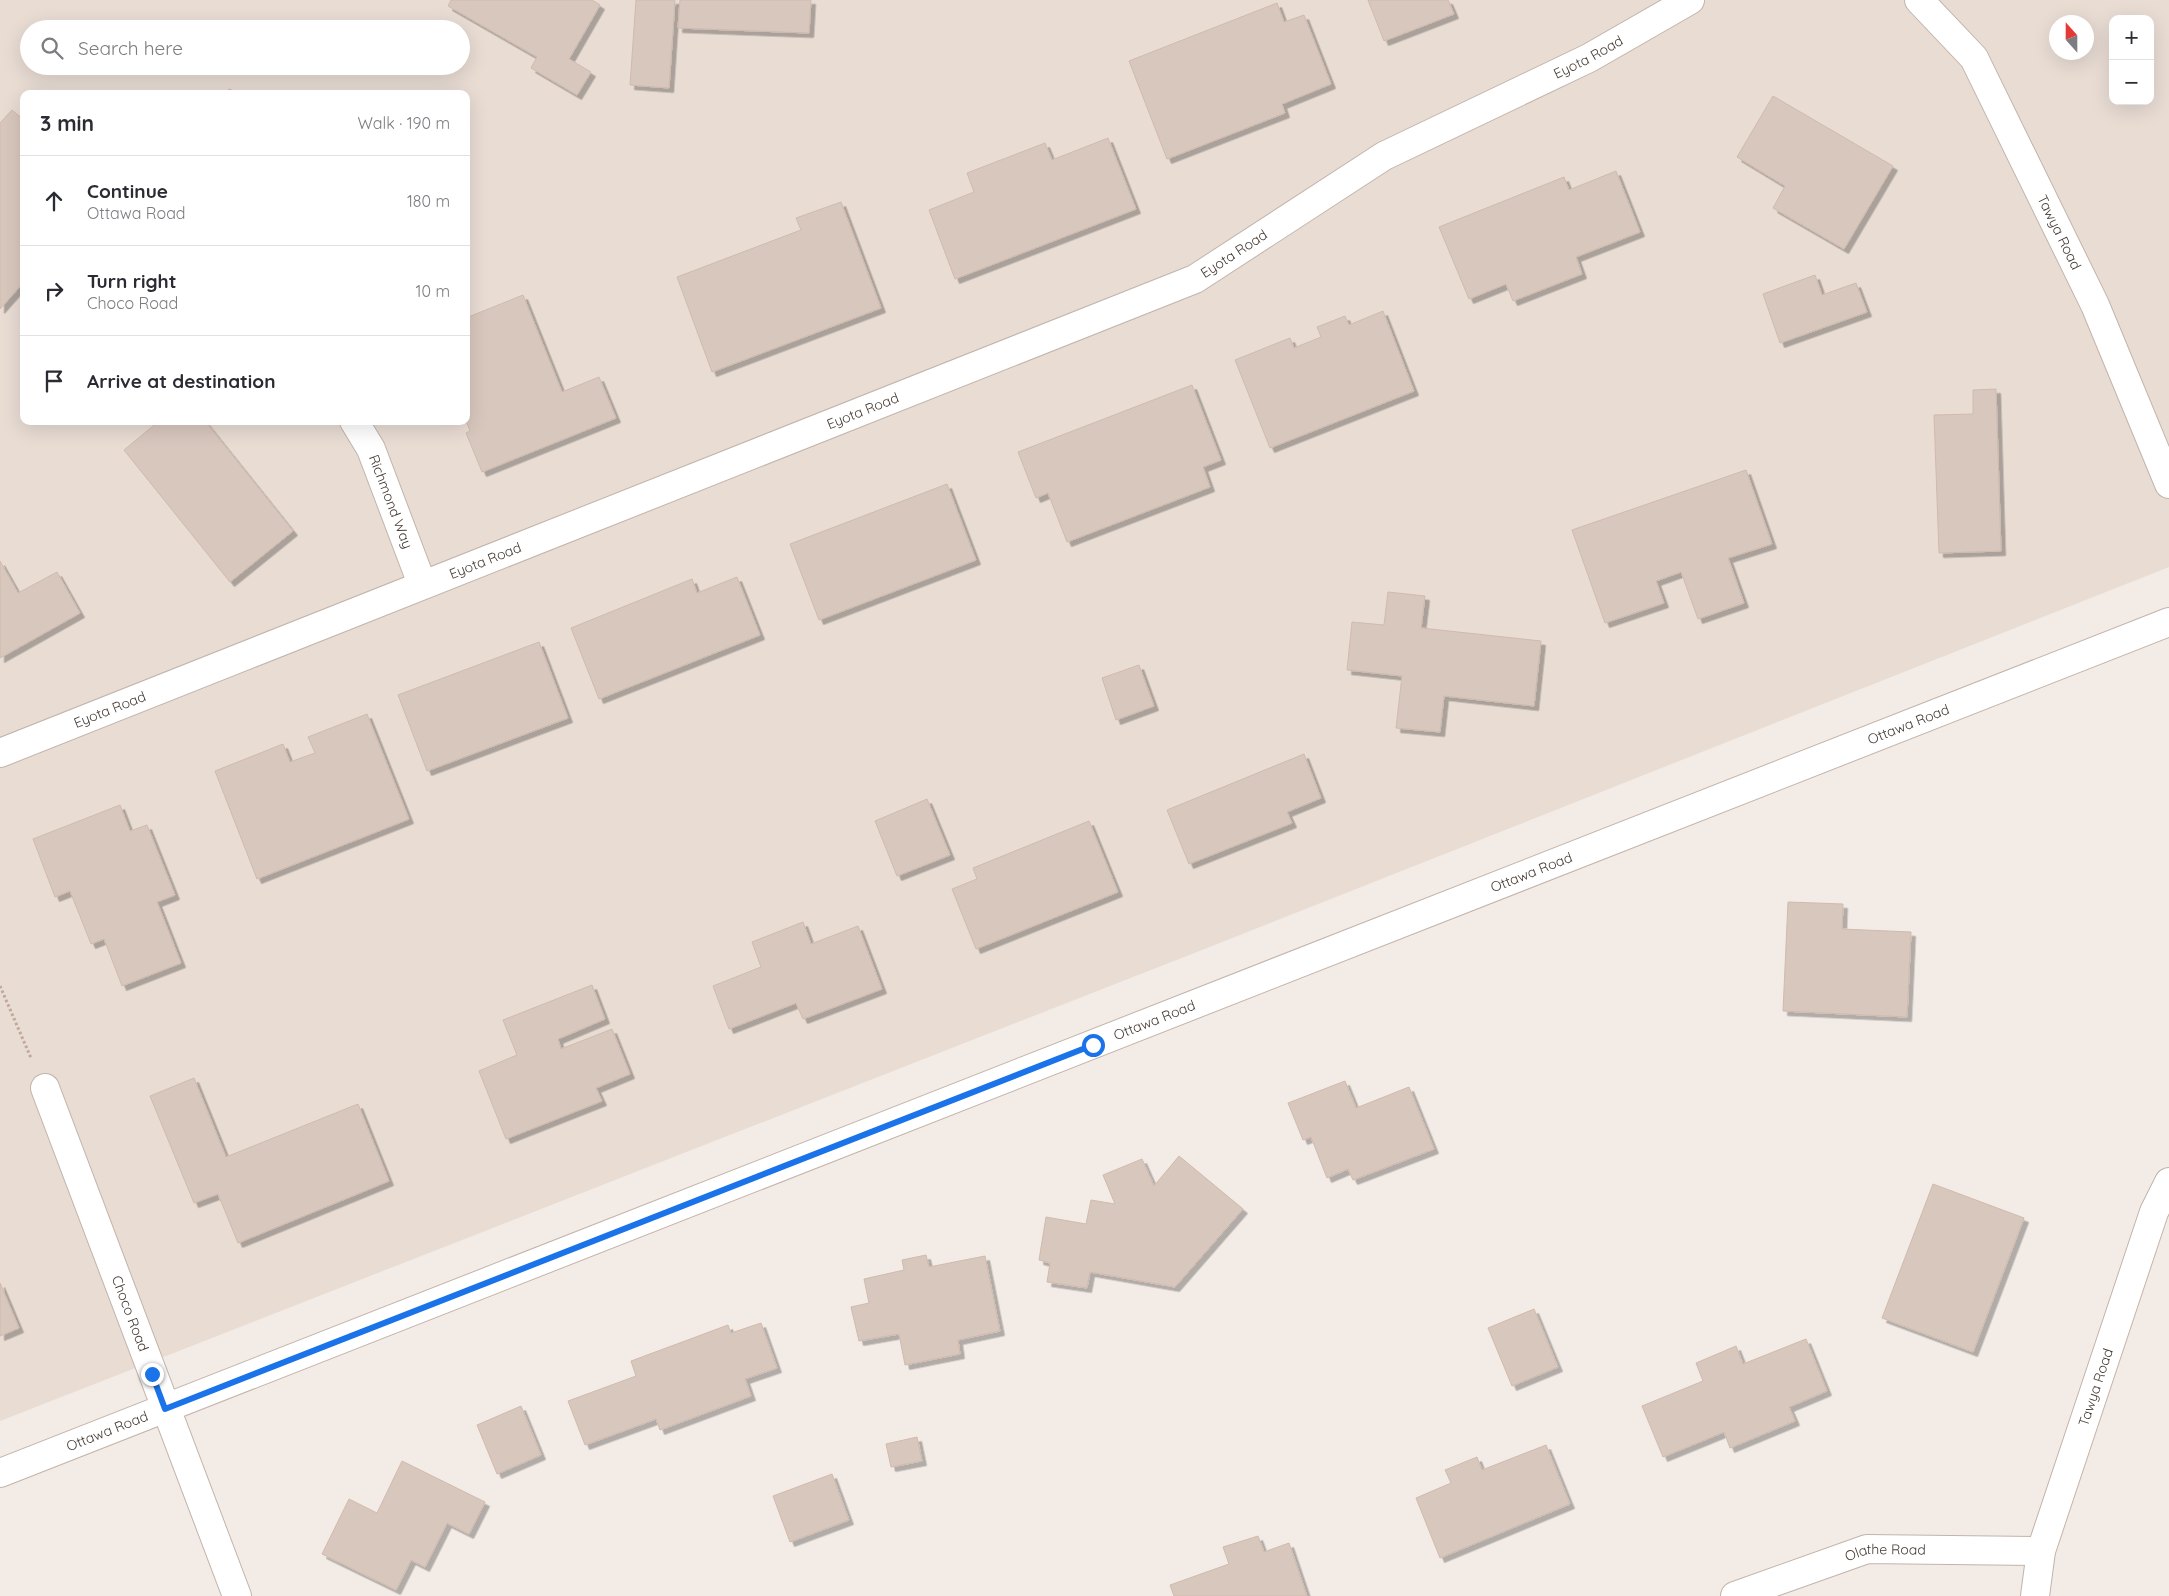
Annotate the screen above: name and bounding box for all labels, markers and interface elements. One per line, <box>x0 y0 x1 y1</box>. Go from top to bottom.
north arrow <box>2049 15 2094 60</box>
map controls <box>2109 15 2154 105</box>
button: + <box>2109 15 2154 60</box>
search box <box>20 20 470 75</box>
street label: Eyota Road <box>1551 31 1626 83</box>
icon: search <box>38 34 66 62</box>
text: Search here <box>78 36 183 60</box>
button: − <box>2109 60 2154 105</box>
text: 3 min <box>40 110 94 136</box>
text: Walk · 190 m <box>358 113 450 133</box>
text: Continue <box>87 179 168 203</box>
icon: ahead <box>40 187 68 215</box>
text: 180 m <box>407 191 450 211</box>
street label: Tawya Road <box>2033 192 2085 273</box>
text: Ottawa Road <box>87 203 186 223</box>
street label: Eyota Road <box>1197 225 1271 282</box>
text: Turn right <box>87 269 176 293</box>
icon: right <box>40 277 68 305</box>
text: 10 m <box>416 281 450 301</box>
text: Choco Road <box>87 293 178 313</box>
icon: arrive <box>40 367 68 395</box>
text: Arrive at destination <box>87 369 276 393</box>
street label: Eyota Road <box>824 388 901 433</box>
street label: Richmond Way <box>365 452 417 551</box>
street label: Eyota Road <box>447 538 524 583</box>
street label: Eyota Road <box>71 687 148 732</box>
street label: Ottawa Road <box>1865 700 1952 748</box>
street label: Ottawa Road <box>1488 848 1575 896</box>
street label: Ottawa Road <box>1111 996 1198 1044</box>
route start <box>1082 1034 1105 1057</box>
street label: Choco Road <box>108 1273 153 1354</box>
street label: Tawya Road <box>2074 1346 2117 1429</box>
route end <box>141 1363 164 1386</box>
street label: Ottawa Road <box>64 1407 151 1455</box>
street label: Olathe Road <box>1842 1540 1926 1565</box>

